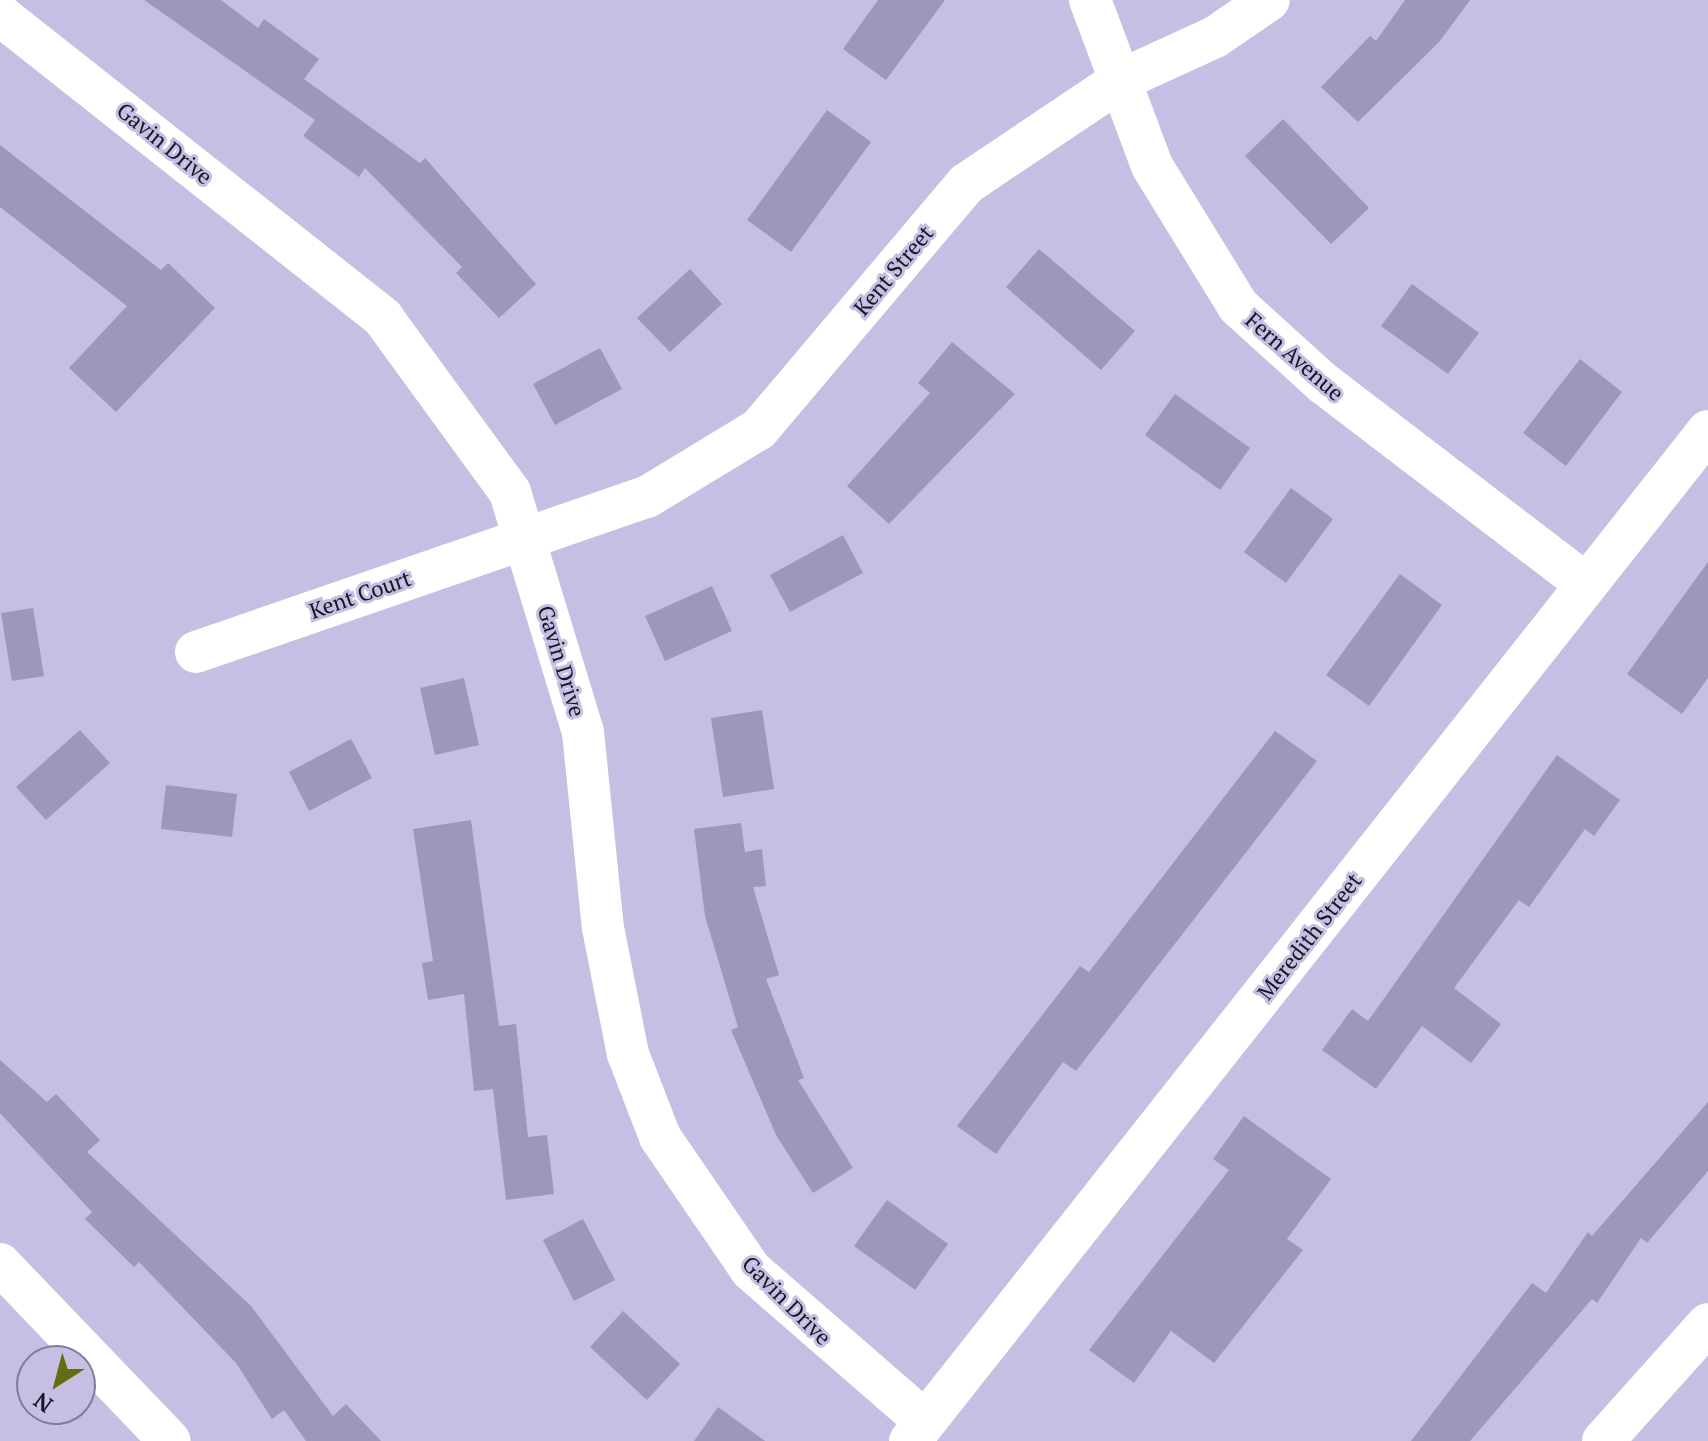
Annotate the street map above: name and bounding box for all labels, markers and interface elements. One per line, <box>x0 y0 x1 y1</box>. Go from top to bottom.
street label: Gavin Drive <box>112 97 218 189</box>
street label: Kent Street <box>848 220 938 320</box>
street label: Fern Avenue <box>1240 306 1350 406</box>
street label: Kent Court <box>306 564 414 624</box>
street label: Gavin Drive <box>533 602 591 720</box>
street label: Meredith Street <box>1251 867 1367 1005</box>
street label: Gavin Drive <box>737 1250 837 1350</box>
north arrow <box>16 1345 96 1425</box>
text: N <box>28 1387 58 1420</box>

